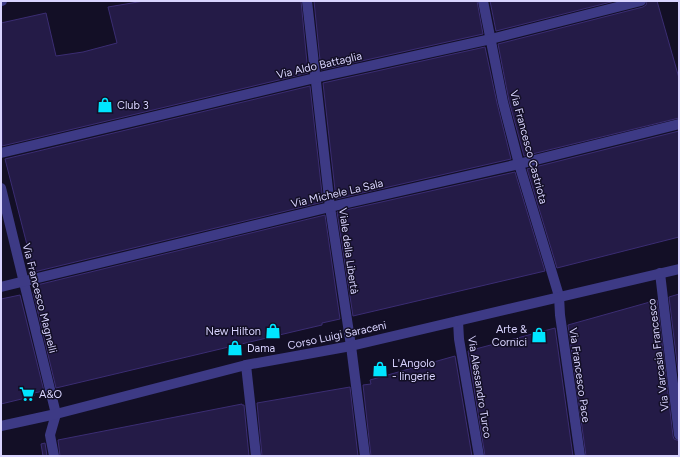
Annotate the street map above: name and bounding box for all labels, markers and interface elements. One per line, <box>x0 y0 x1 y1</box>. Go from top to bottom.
street label: Via Aldo Battaglia <box>275 49 363 82</box>
street label: Via Francesco Castriota <box>507 89 550 205</box>
shop icon: Club 3 <box>96 96 114 114</box>
place label: Club 3 <box>117 99 149 112</box>
street label: Via Michele La Sala <box>290 177 384 210</box>
street label: Viale della Libertà <box>336 207 361 295</box>
street label: Via Francesco Magnelli <box>20 242 59 354</box>
street label: Via Varcasia Francesco <box>645 298 672 412</box>
street label: Corso Luigi Saraceni <box>286 319 388 352</box>
shop icon: New Hilton <box>264 322 282 340</box>
place label: Arte & Cornici <box>492 323 527 349</box>
place label: New Hilton <box>205 325 261 338</box>
shop icon: Arte & Cornici <box>530 326 548 344</box>
street label: Via Francesco Pace <box>566 327 593 423</box>
street label: Via Alessandro Turco <box>465 335 494 439</box>
shop icon: Dama <box>226 339 244 357</box>
place label: Dama <box>247 342 275 355</box>
place label: L'Angolo - lingerie <box>392 357 435 383</box>
shop icon: L'Angolo - lingerie <box>371 360 389 378</box>
supermarket icon: A&O <box>18 385 36 403</box>
place label: A&O <box>39 388 63 401</box>

